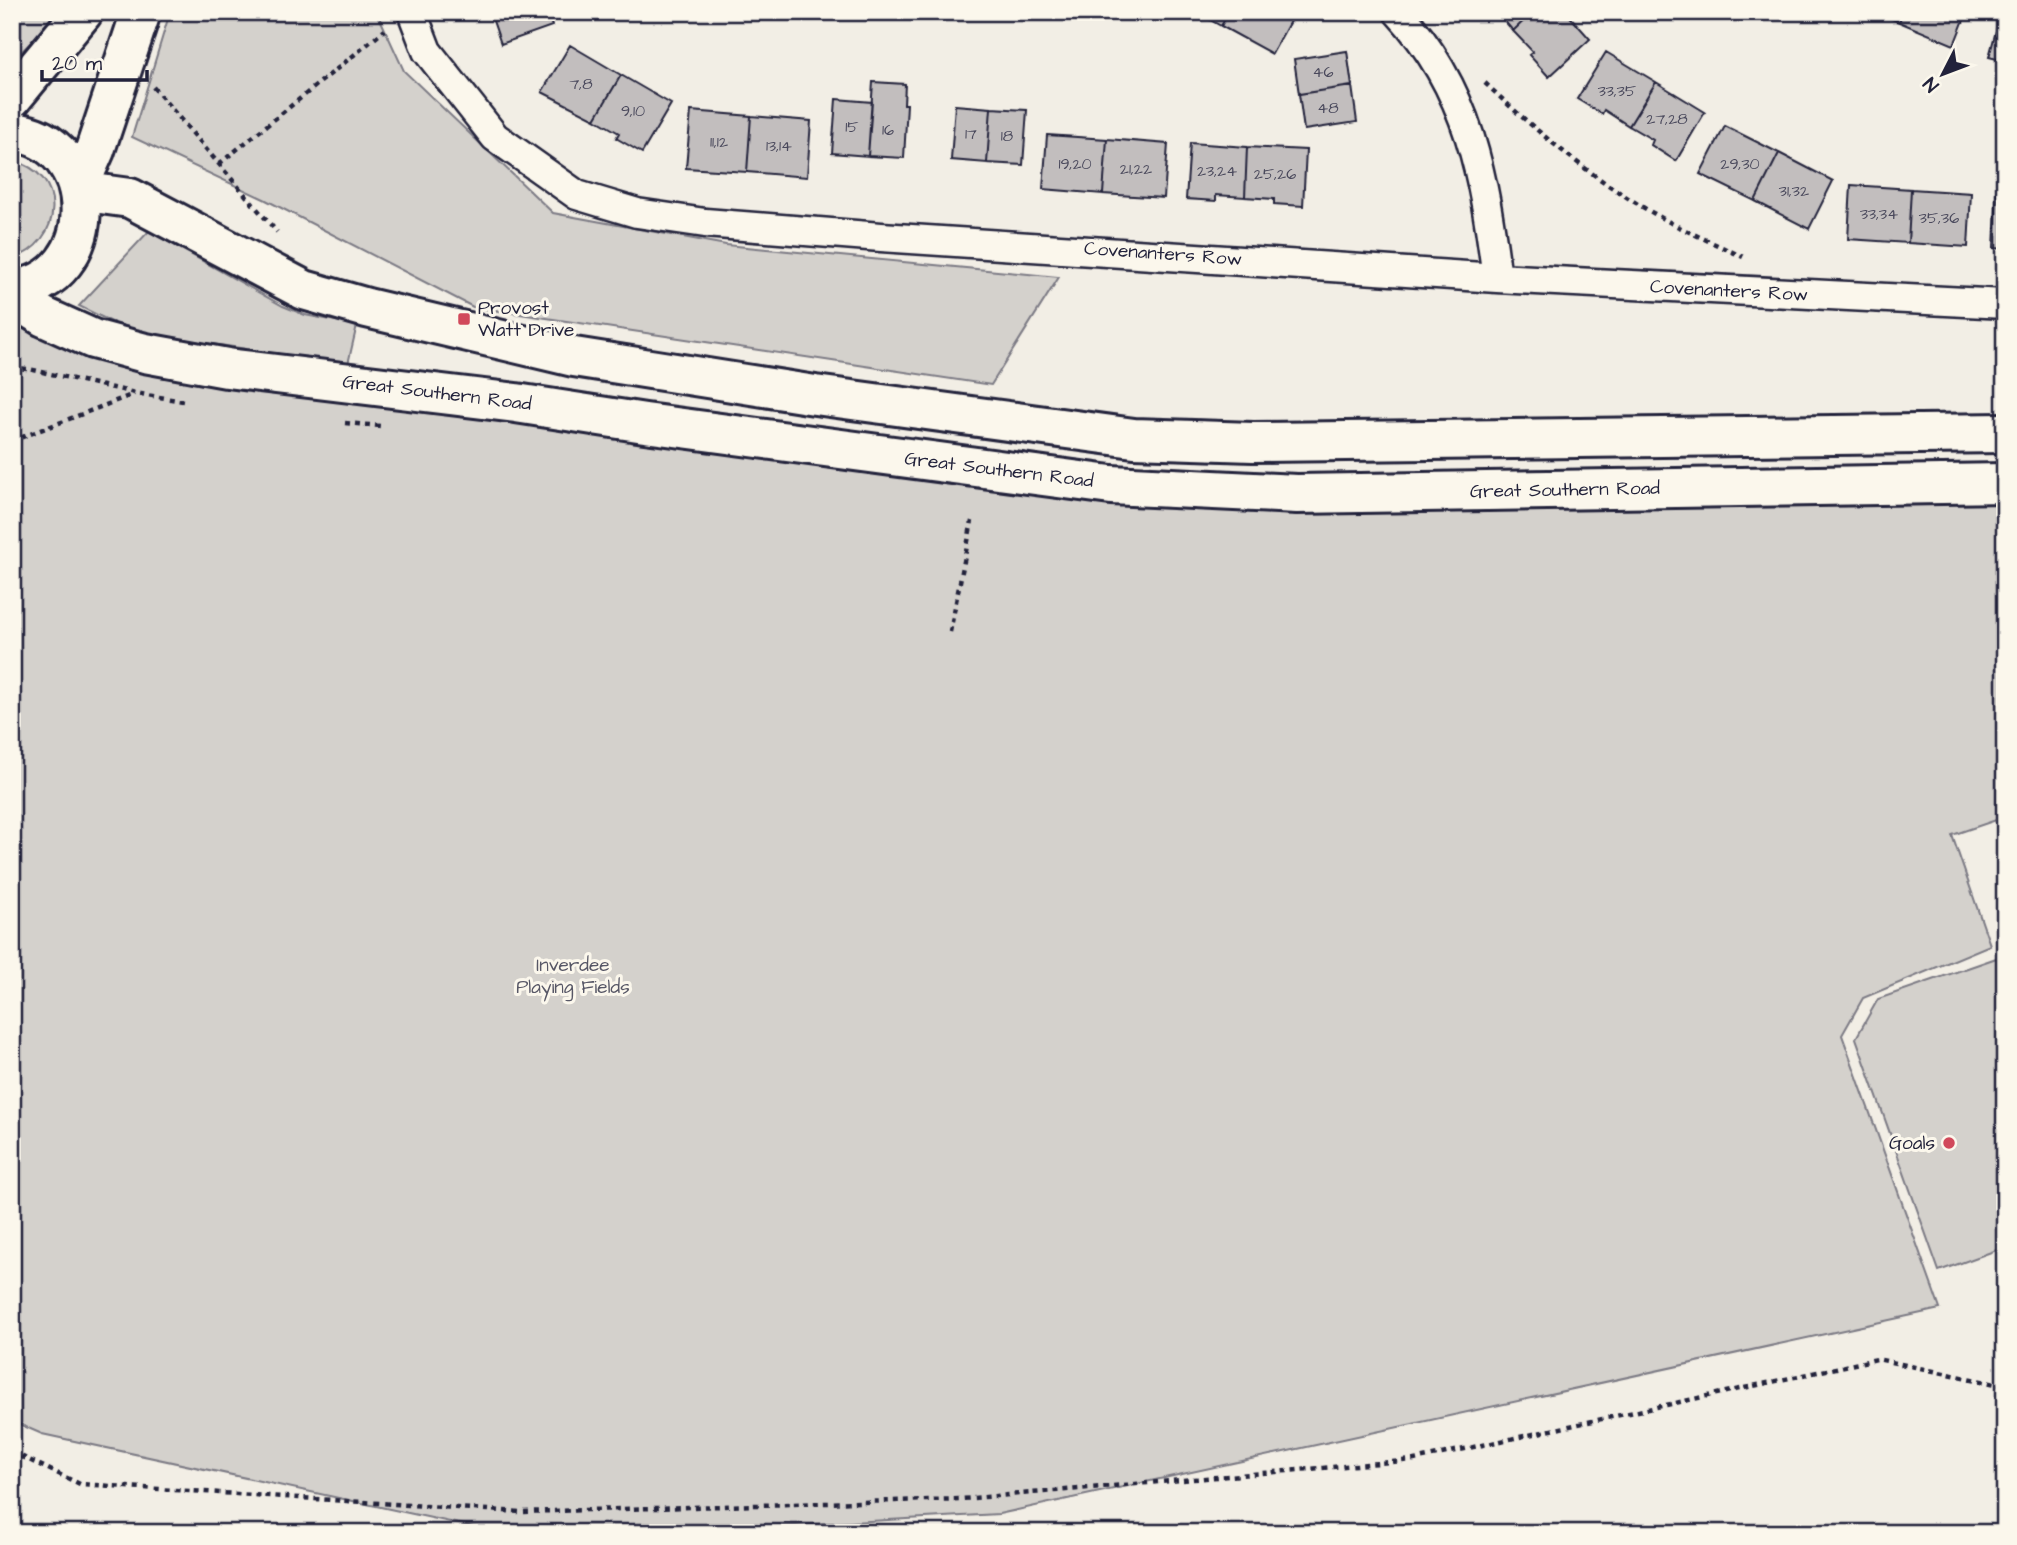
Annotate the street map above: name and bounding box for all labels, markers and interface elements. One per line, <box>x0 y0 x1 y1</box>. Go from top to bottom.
scale bar <box>42 38 147 82</box>
north arrow <box>1909 38 1979 108</box>
text: 20 m <box>52 49 103 78</box>
house number: 46 <box>1313 61 1333 83</box>
text: N <box>1917 71 1946 98</box>
house number: 7,8 <box>569 73 593 95</box>
house number: 33,35 <box>1598 80 1637 102</box>
house number: 48 <box>1317 97 1339 119</box>
house number: 9,10 <box>621 100 645 122</box>
house number: 27,28 <box>1646 108 1688 130</box>
house number: 15 <box>845 116 859 138</box>
house number: 16 <box>882 119 894 141</box>
house number: 17 <box>965 123 977 145</box>
house number: 18 <box>1001 125 1013 147</box>
house number: 11,12 <box>710 131 728 153</box>
house number: 13,14 <box>766 135 792 157</box>
house number: 19,20 <box>1058 153 1092 175</box>
house number: 29,30 <box>1720 153 1760 175</box>
house number: 21,22 <box>1120 158 1152 180</box>
house number: 23,24 <box>1197 160 1237 182</box>
house number: 25,26 <box>1254 163 1296 185</box>
house number: 31,32 <box>1779 180 1809 202</box>
house number: 33,34 <box>1860 203 1898 225</box>
house number: 35,36 <box>1919 207 1959 229</box>
street label: Covenanters Row <box>1083 235 1243 273</box>
street label: Covenanters Row <box>1649 273 1809 309</box>
place label: Provost Watt Drive <box>478 295 574 344</box>
marker: Provost Watt Drive <box>456 311 472 327</box>
street label: Great Southern Road <box>341 368 533 418</box>
street label: Great Southern Road <box>903 445 1095 495</box>
street label: Great Southern Road <box>1470 475 1660 505</box>
park label: Inverdee Playing Fields <box>516 952 630 1002</box>
place label: Goals <box>1889 1130 1935 1157</box>
marker: Goals <box>1941 1135 1957 1151</box>

